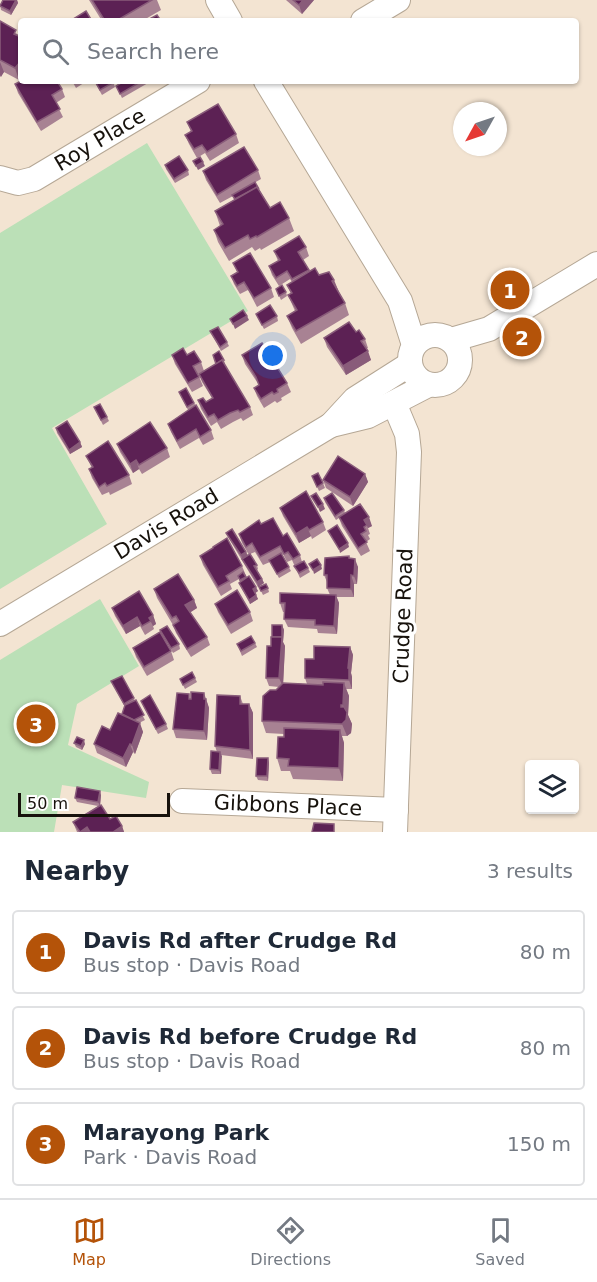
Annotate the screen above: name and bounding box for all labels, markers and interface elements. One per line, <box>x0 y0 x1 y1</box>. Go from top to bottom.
search box <box>18 18 579 84</box>
icon: search <box>39 35 72 68</box>
text: Search here <box>87 39 219 64</box>
north arrow <box>453 102 507 156</box>
street label: Roy Place <box>50 103 150 176</box>
pin: 1 <box>490 268 530 312</box>
pin: 2 <box>502 314 542 360</box>
your location <box>258 341 287 370</box>
street label: Davis Road <box>110 483 223 565</box>
street label: Crudge Road <box>389 548 417 684</box>
pin: 3 <box>16 702 56 746</box>
map controls <box>525 760 579 814</box>
button: layers <box>525 760 579 814</box>
scale bar <box>18 790 170 818</box>
street label: Gibbons Place <box>213 790 363 821</box>
text: 50 m <box>27 794 68 813</box>
text: Nearby <box>24 856 129 886</box>
text: 3 results <box>487 859 573 883</box>
text: Davis Rd after Crudge Rd <box>83 928 397 953</box>
text: 1 <box>39 940 52 964</box>
text: 80 m <box>520 940 571 964</box>
text: Bus stop · Davis Road <box>83 953 300 977</box>
text: Davis Rd before Crudge Rd <box>83 1024 417 1049</box>
text: 2 <box>39 1036 52 1060</box>
text: 80 m <box>520 1036 571 1060</box>
text: Bus stop · Davis Road <box>83 1049 300 1073</box>
text: Marayong Park <box>83 1120 269 1145</box>
text: 3 <box>39 1132 52 1156</box>
text: 150 m <box>507 1132 571 1156</box>
text: Park · Davis Road <box>83 1145 257 1169</box>
tab: Map <box>72 1214 106 1269</box>
tab: Directions <box>250 1214 331 1269</box>
tab: Saved <box>475 1214 525 1269</box>

